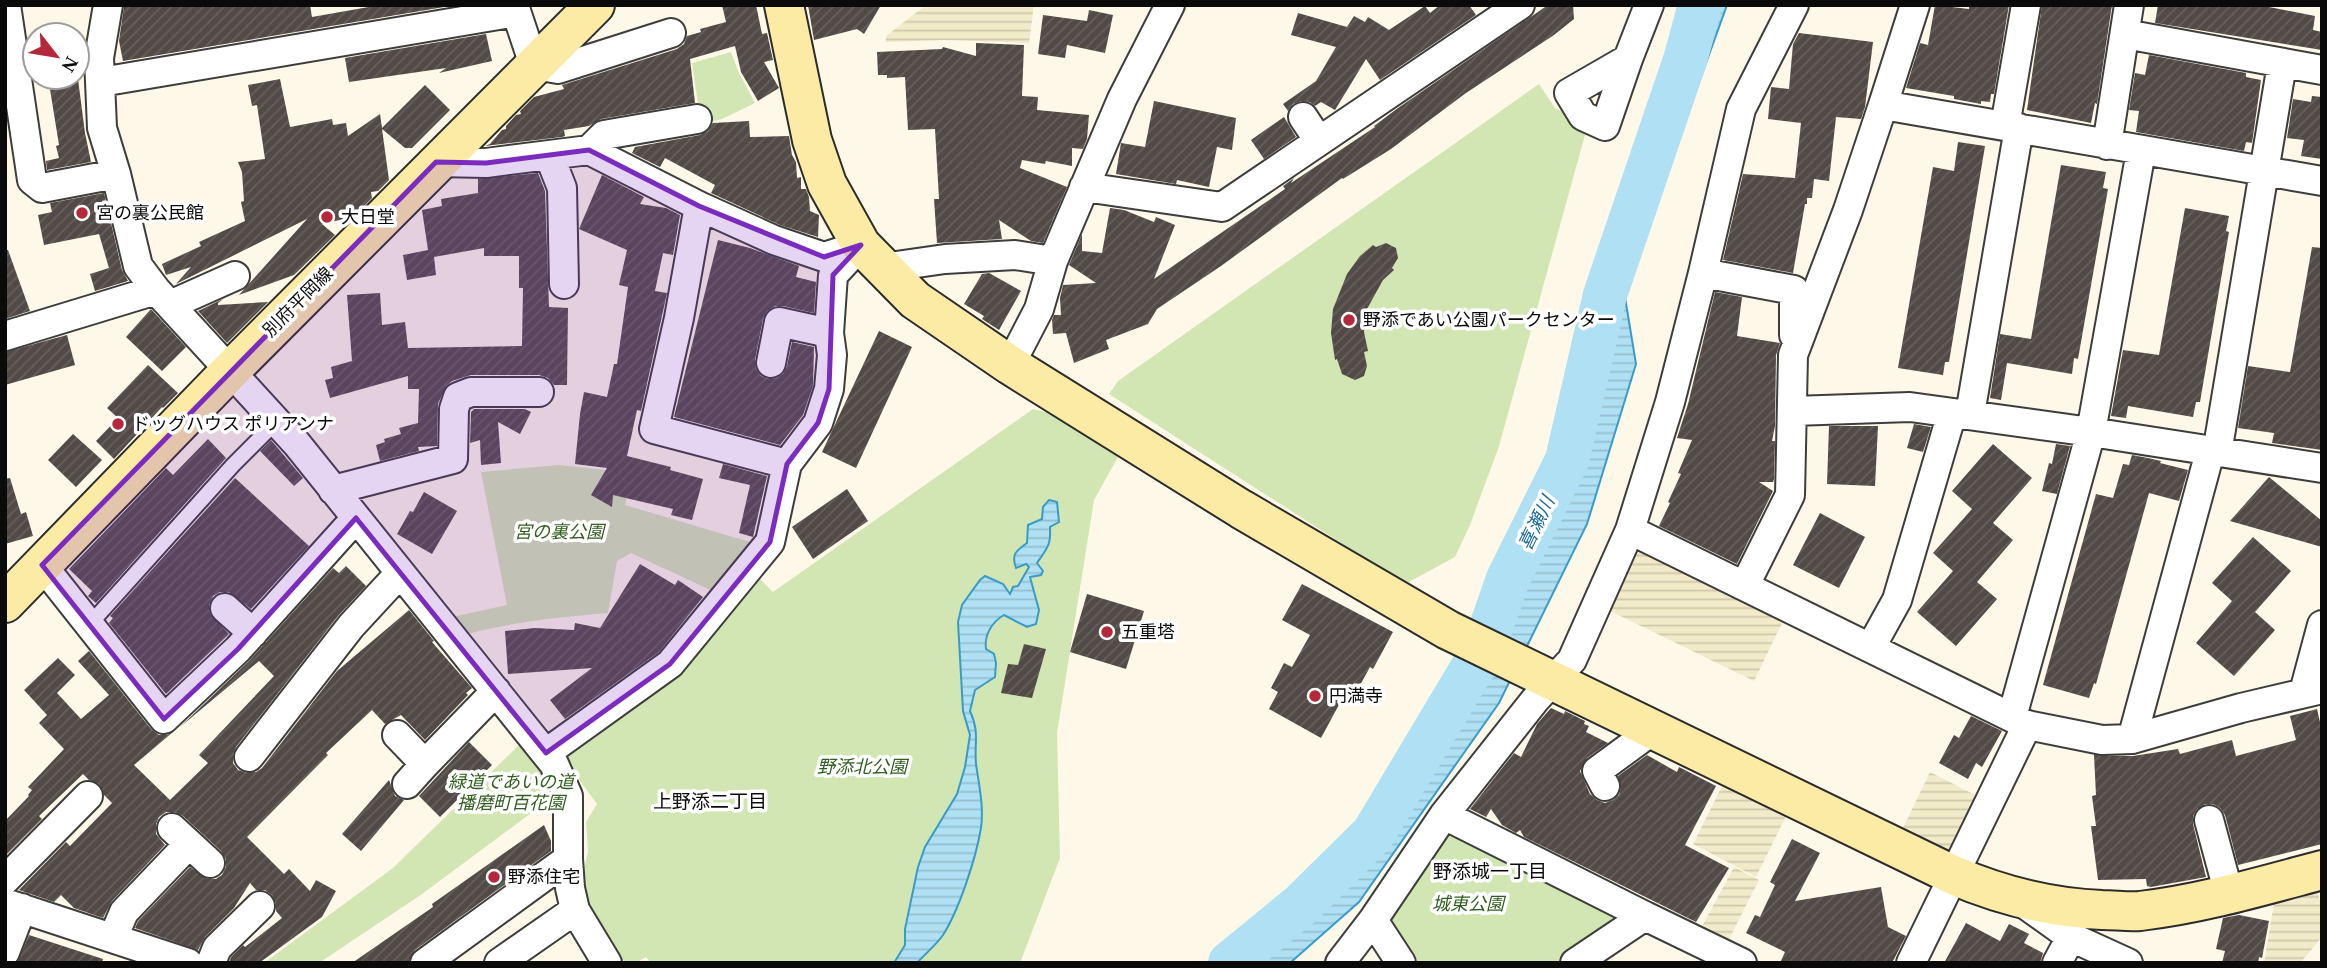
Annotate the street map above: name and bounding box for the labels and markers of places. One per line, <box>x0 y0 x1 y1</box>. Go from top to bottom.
place label: 宮の裏公民館 <box>96 203 204 223</box>
marker: 宮の裏公民館 <box>74 205 90 221</box>
place label: 大日堂 <box>341 207 395 227</box>
marker: 大日堂 <box>319 209 335 225</box>
place label: 野添であい公園パークセンター <box>1363 310 1615 330</box>
marker: 野添であい公園パークセンター <box>1341 312 1357 328</box>
place label: ドッグハウス ポリアンナ <box>132 414 334 434</box>
marker: ドッグハウス ポリアンナ <box>110 416 126 432</box>
place label: 五重塔 <box>1121 622 1175 642</box>
marker: 五重塔 <box>1099 624 1115 640</box>
place label: 円満寺 <box>1329 686 1383 706</box>
marker: 円満寺 <box>1307 688 1323 704</box>
place label: 野添住宅 <box>508 867 580 887</box>
marker: 野添住宅 <box>486 869 502 885</box>

